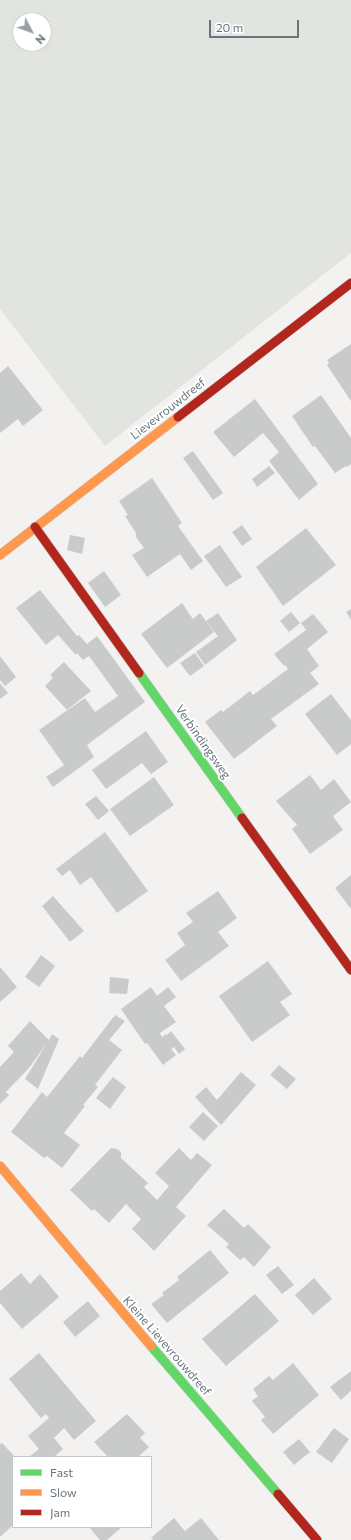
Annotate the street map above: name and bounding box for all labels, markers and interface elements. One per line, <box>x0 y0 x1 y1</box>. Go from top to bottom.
north arrow <box>12 12 52 52</box>
scale bar <box>211 12 301 38</box>
text: 20 m <box>216 20 243 34</box>
text: N <box>33 32 48 47</box>
street label: Lievevrouwdreef <box>128 375 208 443</box>
street label: Verbindingsweg <box>172 702 234 782</box>
street label: Kleine Lievevrouwdreef <box>120 1293 214 1399</box>
legend <box>12 1456 152 1528</box>
text: Fast <box>50 1465 73 1479</box>
text: Slow <box>50 1485 77 1499</box>
text: Jam <box>50 1505 70 1519</box>

